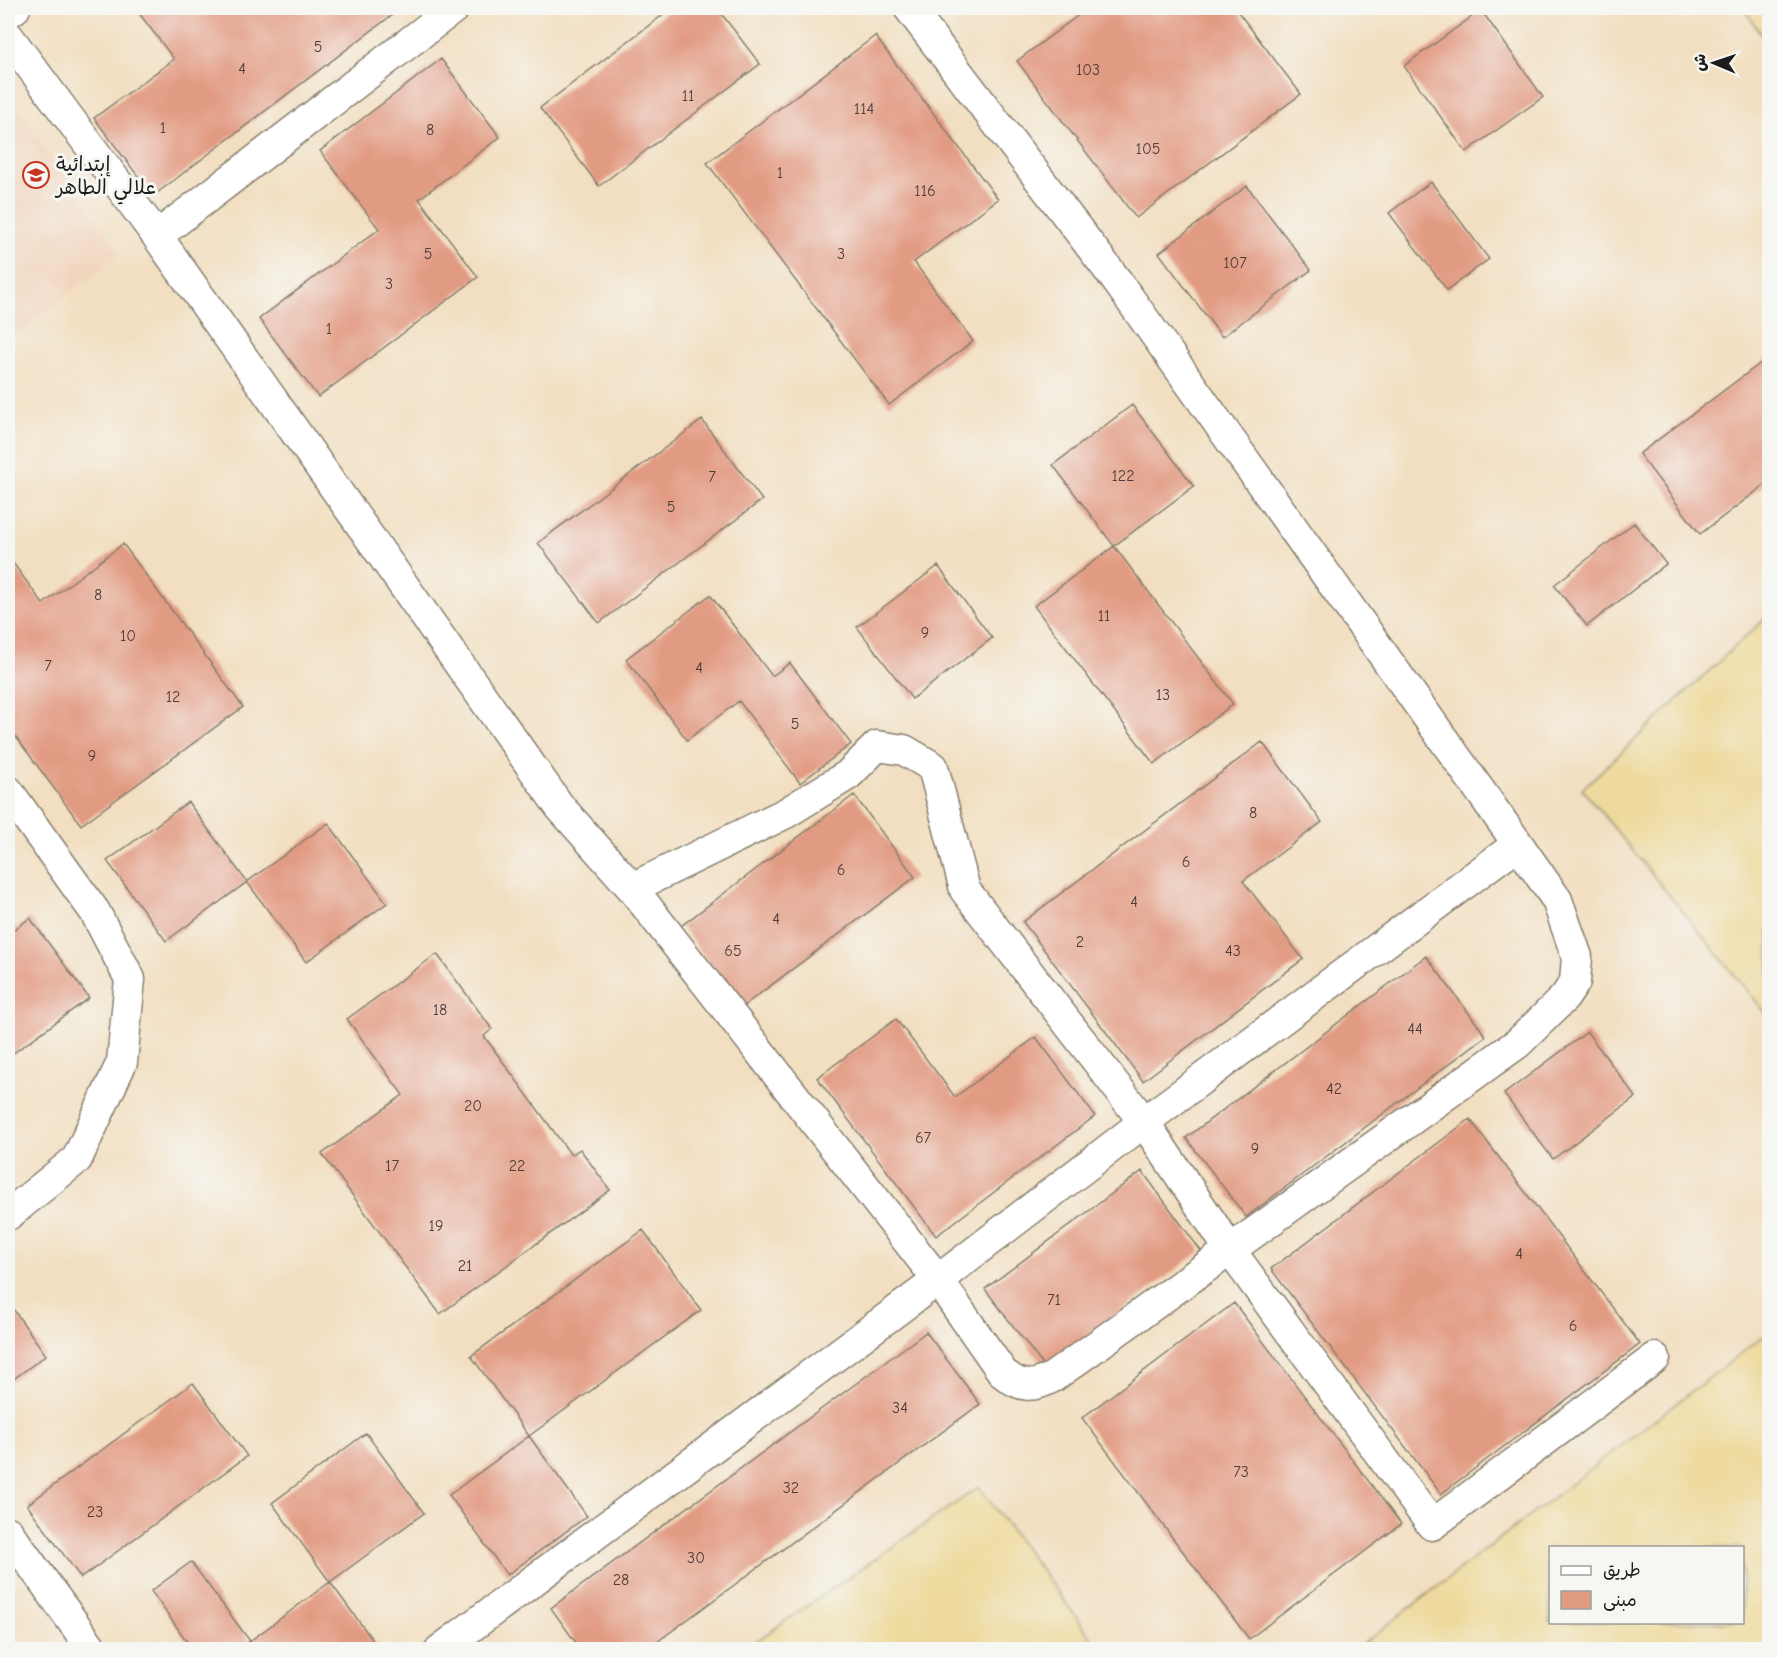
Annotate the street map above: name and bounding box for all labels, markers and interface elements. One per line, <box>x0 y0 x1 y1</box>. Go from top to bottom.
north arrow <box>1684 33 1744 93</box>
house number: 5 <box>314 38 322 56</box>
text: ش <box>1691 53 1709 72</box>
house number: 4 <box>238 60 246 78</box>
house number: 103 <box>1076 61 1100 79</box>
house number: 11 <box>682 87 694 105</box>
house number: 114 <box>854 100 874 118</box>
house number: 1 <box>160 119 166 137</box>
house number: 8 <box>426 121 434 139</box>
house number: 105 <box>1136 140 1160 158</box>
place label: إبتدائية علالي الطاهر <box>54 153 156 205</box>
school or university icon: إبتدائية علالي الطاهر <box>21 160 51 190</box>
house number: 1 <box>777 164 783 182</box>
house number: 116 <box>914 182 936 200</box>
house number: 5 <box>424 245 432 263</box>
house number: 3 <box>837 245 845 263</box>
house number: 107 <box>1223 254 1247 272</box>
house number: 3 <box>385 275 393 293</box>
house number: 1 <box>326 320 332 338</box>
house number: 122 <box>1111 467 1135 485</box>
house number: 7 <box>708 468 716 486</box>
house number: 5 <box>667 498 675 516</box>
house number: 8 <box>94 586 102 604</box>
house number: 11 <box>1098 607 1110 625</box>
house number: 9 <box>921 624 929 642</box>
house number: 10 <box>120 627 136 645</box>
house number: 7 <box>44 657 52 675</box>
house number: 4 <box>695 659 703 677</box>
house number: 13 <box>1156 686 1170 704</box>
house number: 12 <box>166 688 180 706</box>
house number: 5 <box>791 715 799 733</box>
house number: 9 <box>88 747 96 765</box>
house number: 8 <box>1249 804 1257 822</box>
house number: 6 <box>1182 853 1190 871</box>
house number: 6 <box>837 861 845 879</box>
house number: 4 <box>1130 893 1138 911</box>
house number: 4 <box>772 910 780 928</box>
house number: 2 <box>1076 933 1084 951</box>
house number: 65 <box>724 942 742 960</box>
house number: 43 <box>1225 942 1241 960</box>
house number: 18 <box>433 1001 447 1019</box>
house number: 44 <box>1407 1020 1423 1038</box>
house number: 42 <box>1326 1080 1342 1098</box>
house number: 20 <box>464 1097 482 1115</box>
house number: 67 <box>915 1129 932 1147</box>
house number: 9 <box>1251 1140 1259 1158</box>
house number: 17 <box>385 1157 399 1175</box>
house number: 22 <box>509 1157 525 1175</box>
house number: 19 <box>429 1217 443 1235</box>
house number: 4 <box>1515 1245 1523 1263</box>
house number: 21 <box>458 1257 472 1275</box>
house number: 71 <box>1047 1291 1061 1309</box>
house number: 6 <box>1569 1317 1577 1335</box>
house number: 34 <box>892 1399 908 1417</box>
house number: 73 <box>1233 1463 1249 1481</box>
house number: 32 <box>783 1479 799 1497</box>
house number: 23 <box>87 1503 103 1521</box>
legend <box>1549 1546 1744 1624</box>
house number: 30 <box>687 1549 705 1567</box>
text: طريق <box>1603 1560 1641 1581</box>
house number: 28 <box>613 1571 629 1589</box>
text: مبنى <box>1603 1590 1637 1611</box>

